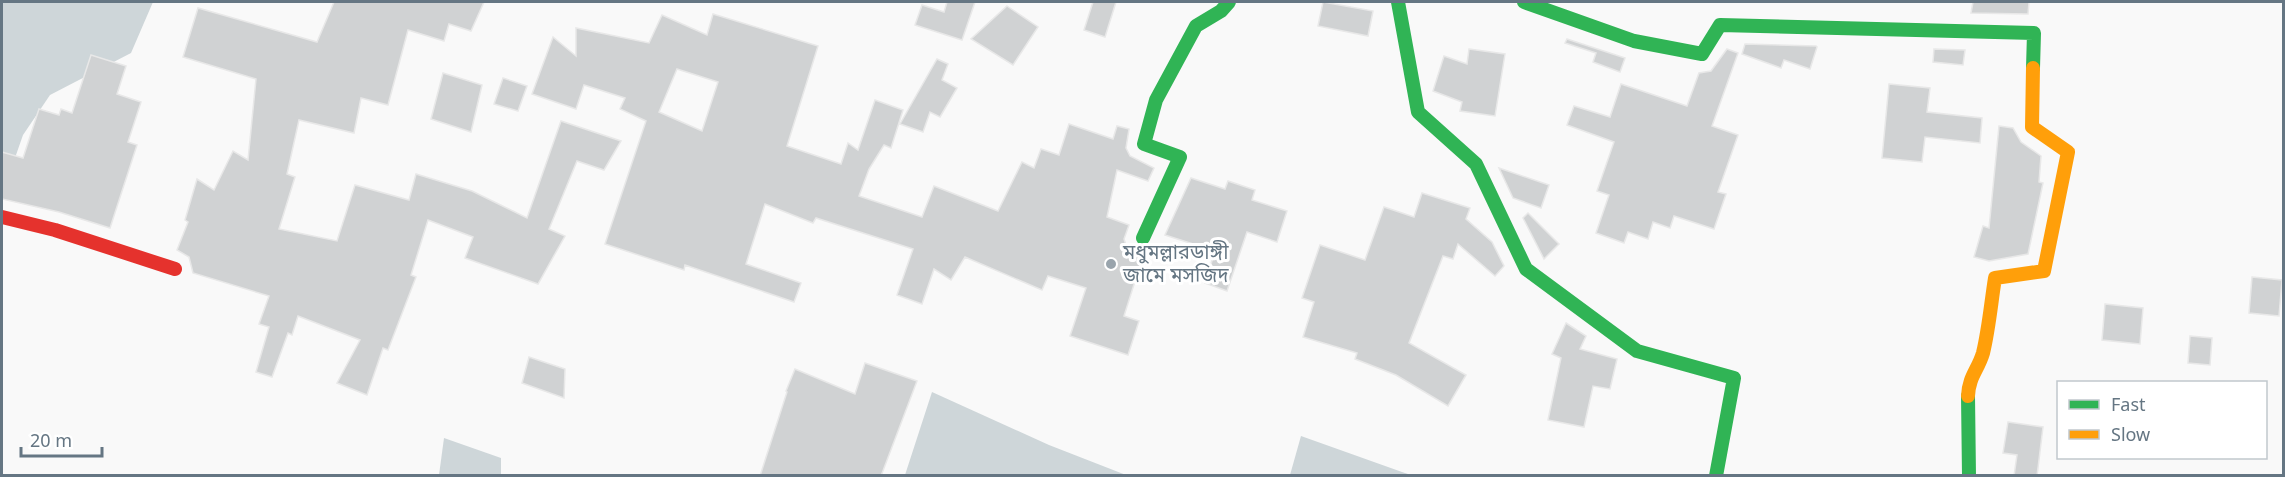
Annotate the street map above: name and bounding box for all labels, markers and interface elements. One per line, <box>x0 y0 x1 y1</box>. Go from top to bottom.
place label: মধুমল্লারডাঙ্গী জামে মসজিদ <box>1122 238 1229 288</box>
marker: মধুমল্লারডাঙ্গী জামে মসজিদ <box>1104 257 1118 271</box>
legend <box>2057 381 2267 459</box>
text: Fast <box>2111 392 2146 416</box>
scale bar <box>21 420 102 458</box>
text: Slow <box>2111 422 2150 446</box>
text: 20 m <box>30 428 72 452</box>

